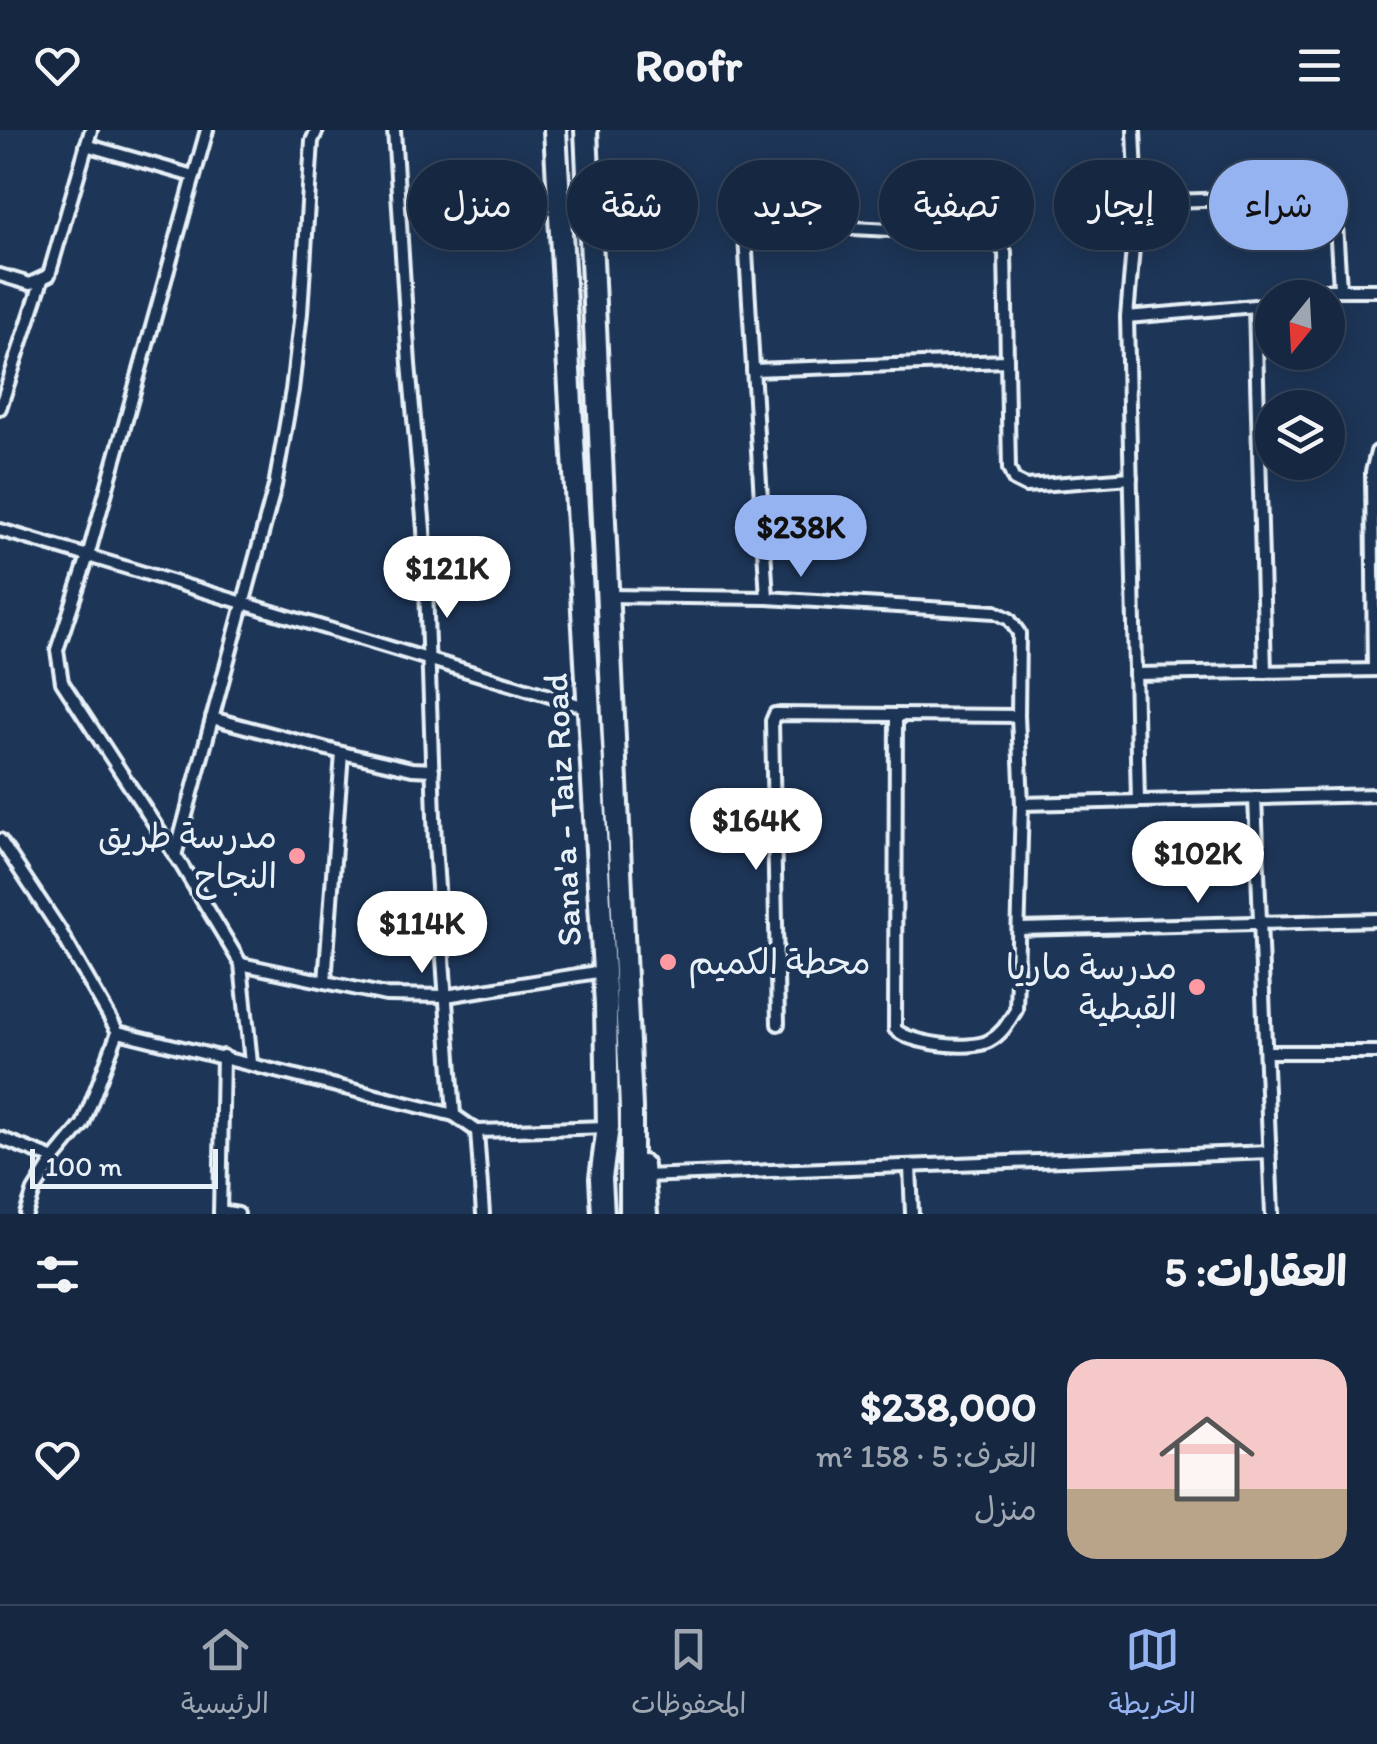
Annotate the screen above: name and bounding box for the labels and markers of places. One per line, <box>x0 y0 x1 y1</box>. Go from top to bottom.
pin: $238K <box>731 495 871 580</box>
pin: $121K <box>377 536 517 621</box>
pin: $164K <box>686 788 826 873</box>
place label: مدرسة طريق النجاح <box>98 815 277 900</box>
pin: $102K <box>1128 821 1268 906</box>
marker: مدرسة طريق النجاح <box>286 845 308 867</box>
pin: $114K <box>352 891 492 976</box>
place label: محطة الكميم <box>688 941 871 989</box>
place label: مدرسة ماريا القبطية <box>1006 946 1177 1028</box>
marker: محطة الكميم <box>657 951 679 973</box>
marker: مدرسة ماريا القبطية <box>1186 976 1208 998</box>

